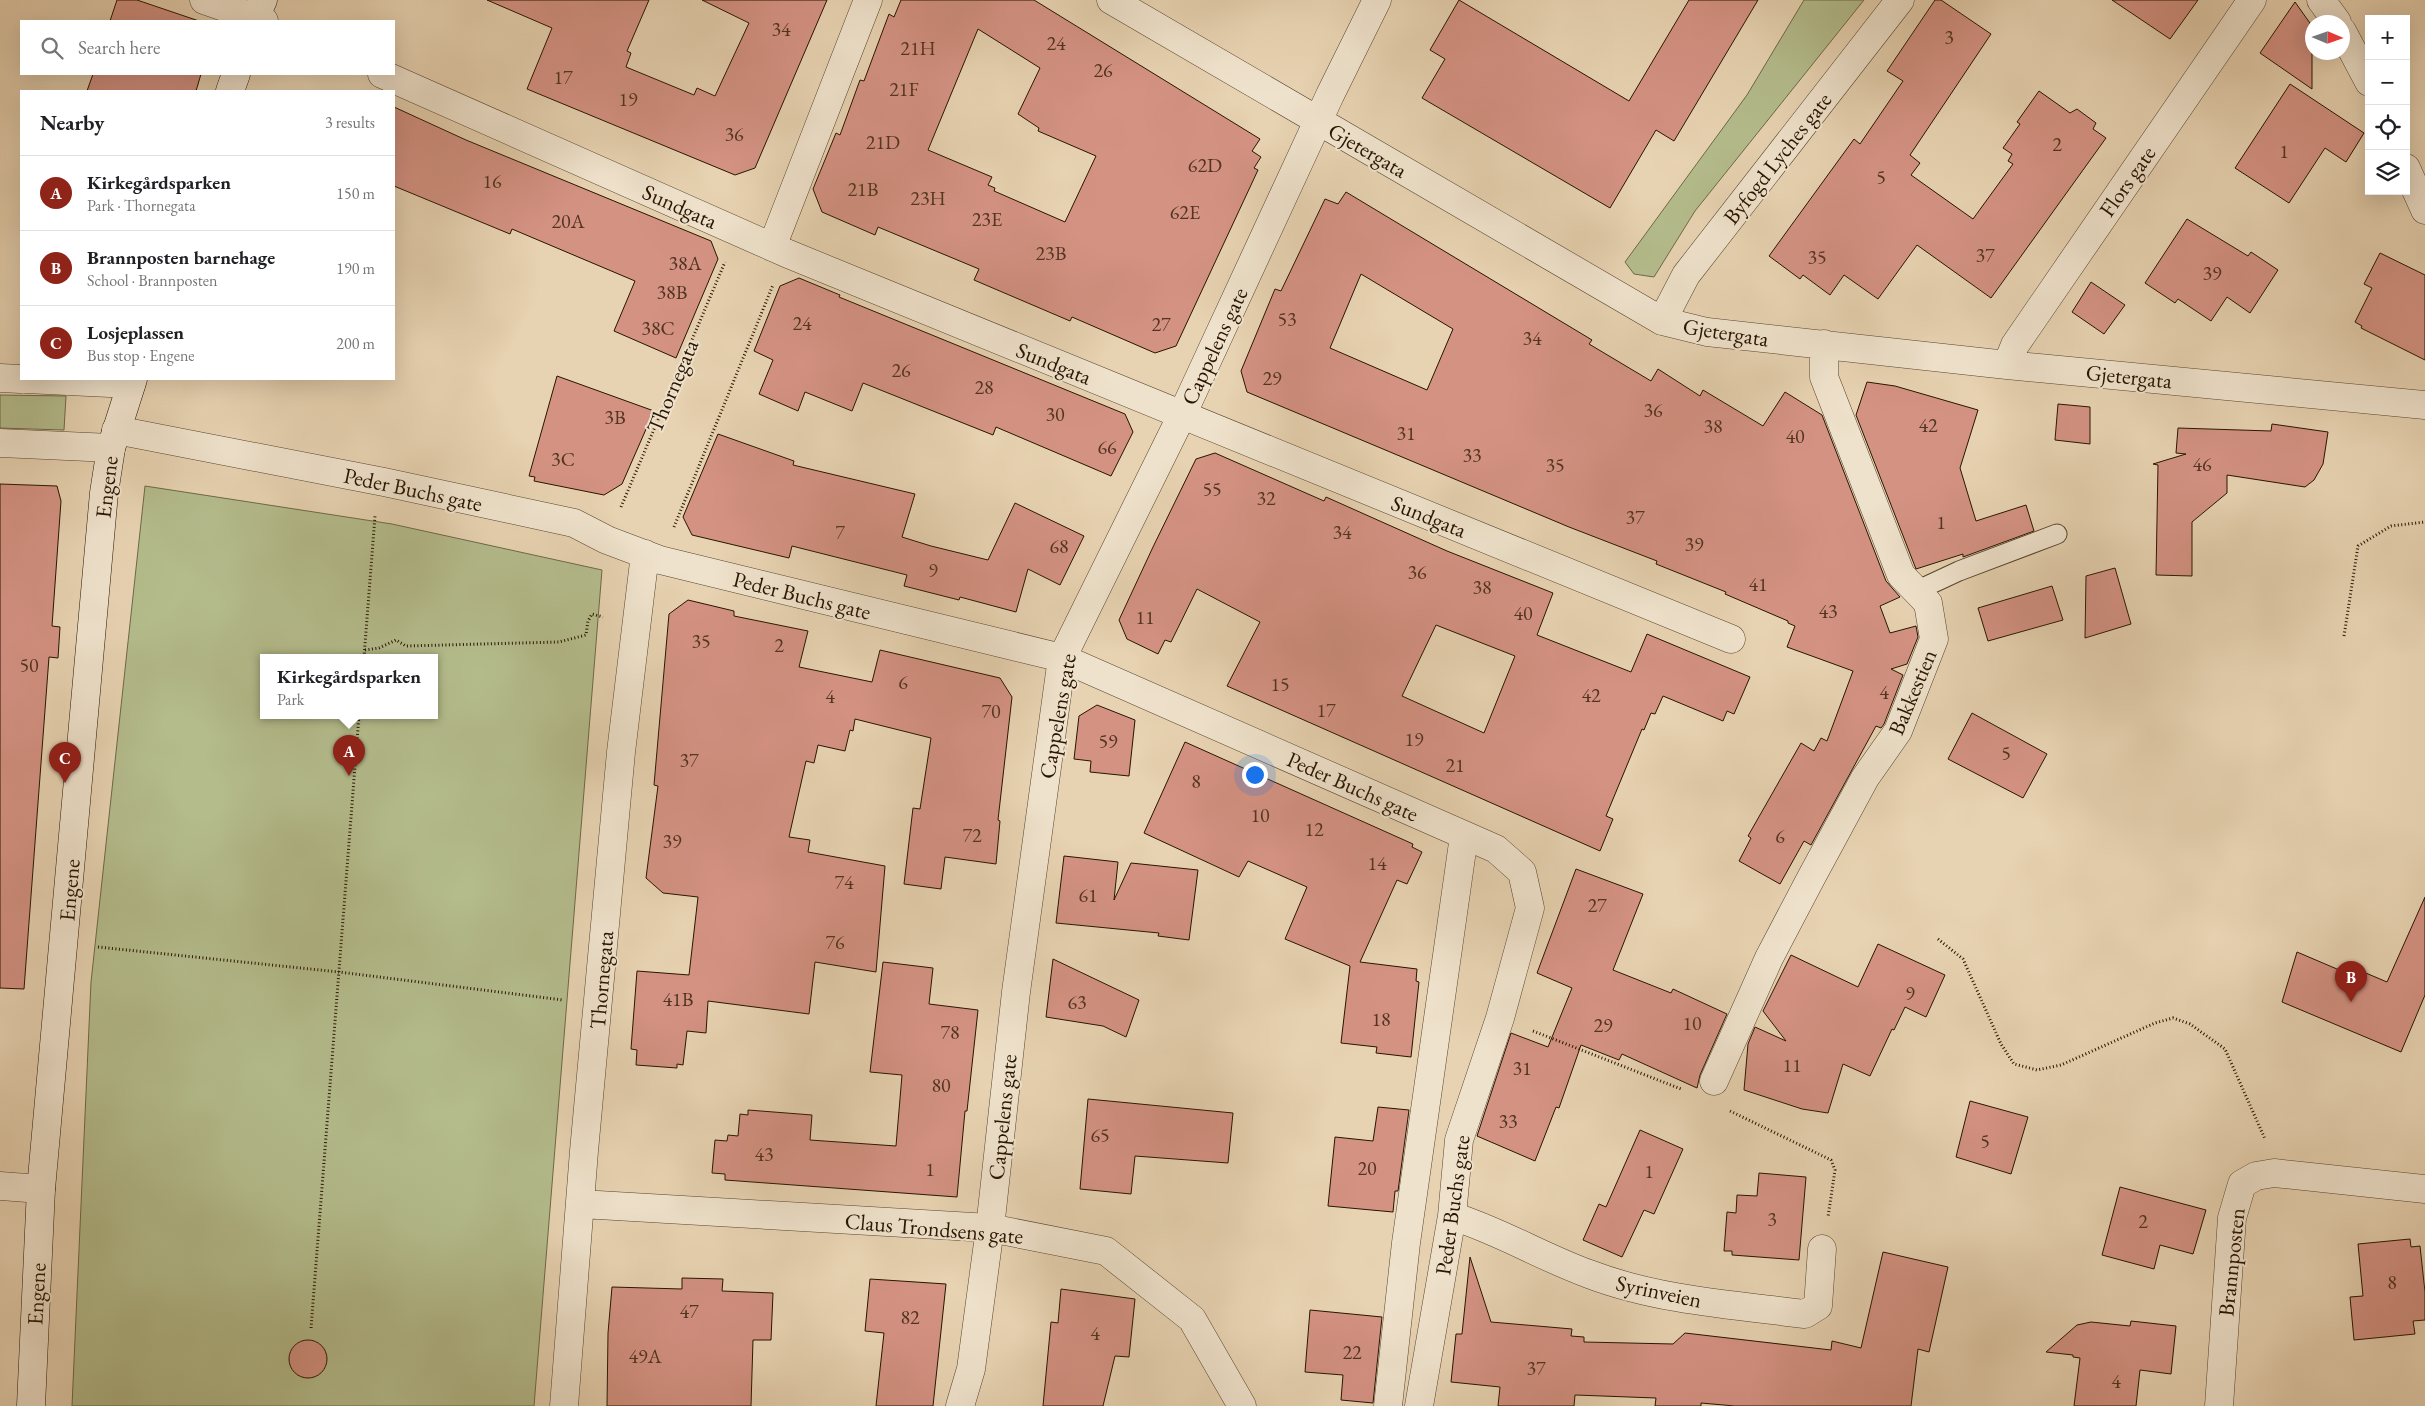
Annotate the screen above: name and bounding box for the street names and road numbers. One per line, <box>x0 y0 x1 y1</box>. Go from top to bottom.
street label: Byfogd Lyches gate <box>1717 86 1838 230</box>
street label: Gjetergata <box>1323 116 1413 185</box>
street label: Flors gate <box>2093 140 2163 222</box>
street label: Sundgata <box>638 177 722 236</box>
street label: Cappelens gate <box>1175 282 1255 410</box>
street label: Gjetergata <box>1681 311 1771 354</box>
street label: Thornegata <box>640 335 705 437</box>
street label: Sundgata <box>1012 335 1096 392</box>
street label: Gjetergata <box>2084 358 2174 395</box>
street label: Engene <box>88 454 125 520</box>
street label: Peder Buchs gate <box>341 461 485 518</box>
street label: Sundgata <box>1387 488 1471 545</box>
street label: Peder Buchs gate <box>730 564 874 627</box>
street label: Bakkestien <box>1881 645 1944 740</box>
street label: Cappelens gate <box>1032 651 1083 781</box>
street label: Peder Buchs gate <box>1282 745 1423 829</box>
street label: Engene <box>52 857 87 922</box>
street label: Thornegata <box>583 929 620 1030</box>
street label: Cappelens gate <box>981 1052 1024 1182</box>
street label: Peder Buchs gate <box>1428 1133 1477 1277</box>
street label: Claus Trondsens gate <box>844 1206 1025 1251</box>
street label: Brannposten <box>2211 1206 2252 1318</box>
street label: Engene <box>20 1262 53 1326</box>
street label: Syrinveien <box>1613 1268 1705 1315</box>

